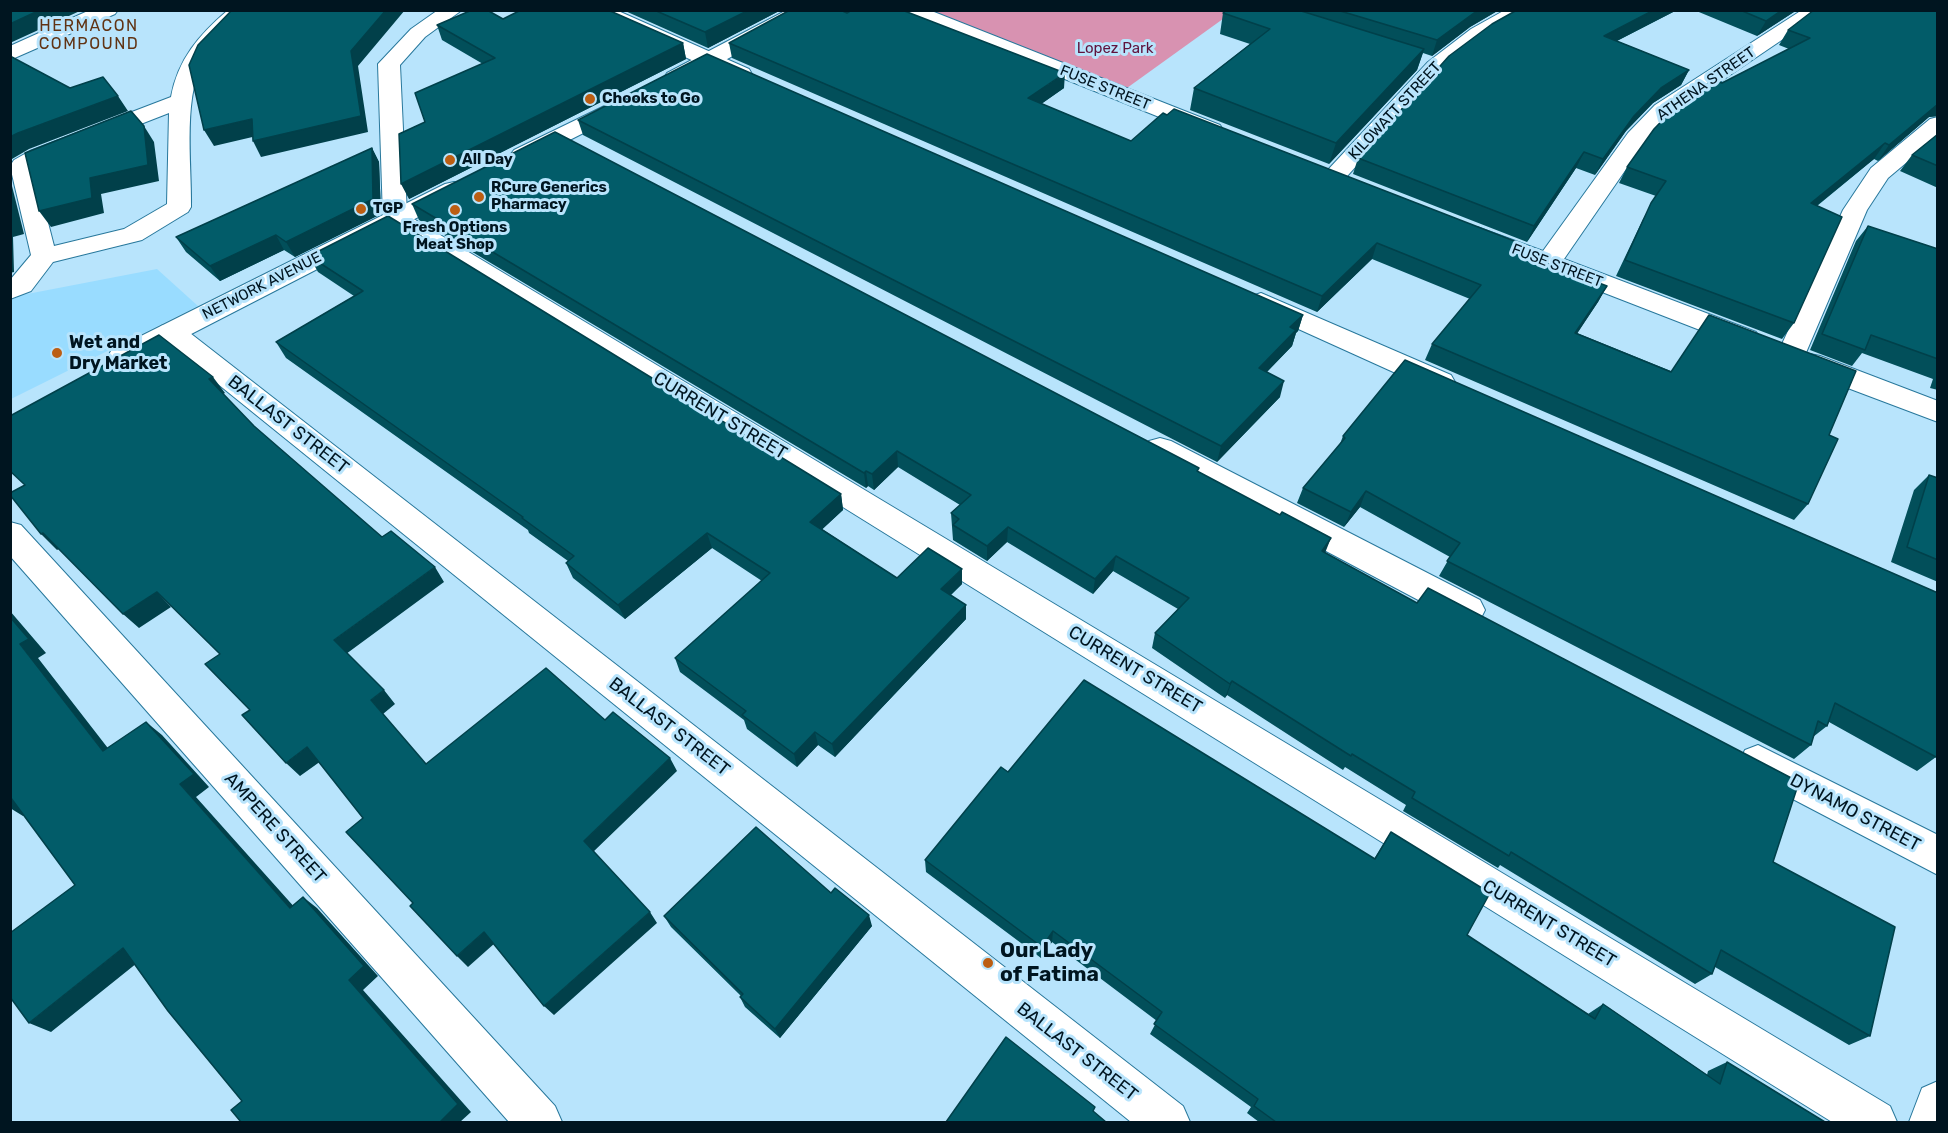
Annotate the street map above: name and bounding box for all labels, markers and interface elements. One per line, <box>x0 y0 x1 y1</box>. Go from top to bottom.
district label: HERMACON COMPOUND <box>39 16 139 54</box>
park label: Lopez Park <box>1077 40 1153 58</box>
street label: ATHENA STREET <box>1653 43 1759 125</box>
street label: KILOWATT STREET <box>1345 58 1445 164</box>
street label: FUSE STREET <box>1057 62 1153 114</box>
place label: Chooks to Go <box>602 90 700 108</box>
marker: Chooks to Go <box>583 92 597 106</box>
place label: All Day <box>462 151 513 169</box>
marker: All Day <box>443 153 457 167</box>
place label: RCure Generics Pharmacy <box>491 179 607 214</box>
marker: RCure Generics Pharmacy <box>472 190 486 204</box>
place label: TGP <box>373 200 403 218</box>
marker: TGP <box>354 202 368 216</box>
marker: Fresh Options Meat Shop <box>448 203 462 217</box>
place label: Fresh Options Meat Shop <box>403 219 507 254</box>
street label: FUSE STREET <box>1509 240 1605 292</box>
street label: NETWORK AVENUE <box>200 248 324 324</box>
place label: Wet and Dry Market <box>69 332 168 374</box>
marker: Wet and Dry Market <box>50 346 64 360</box>
street label: CURRENT STREET <box>649 368 791 464</box>
street label: BALLAST STREET <box>223 371 353 479</box>
street label: CURRENT STREET <box>1064 622 1206 718</box>
street label: BALLAST STREET <box>604 673 734 781</box>
street label: AMPERE STREET <box>220 768 330 888</box>
street label: DYNAMO STREET <box>1786 770 1924 856</box>
street label: CURRENT STREET <box>1478 876 1620 972</box>
place label: Our Lady of Fatima <box>1000 938 1099 988</box>
marker: Our Lady of Fatima <box>981 956 995 970</box>
street label: BALLAST STREET <box>1012 998 1142 1106</box>

